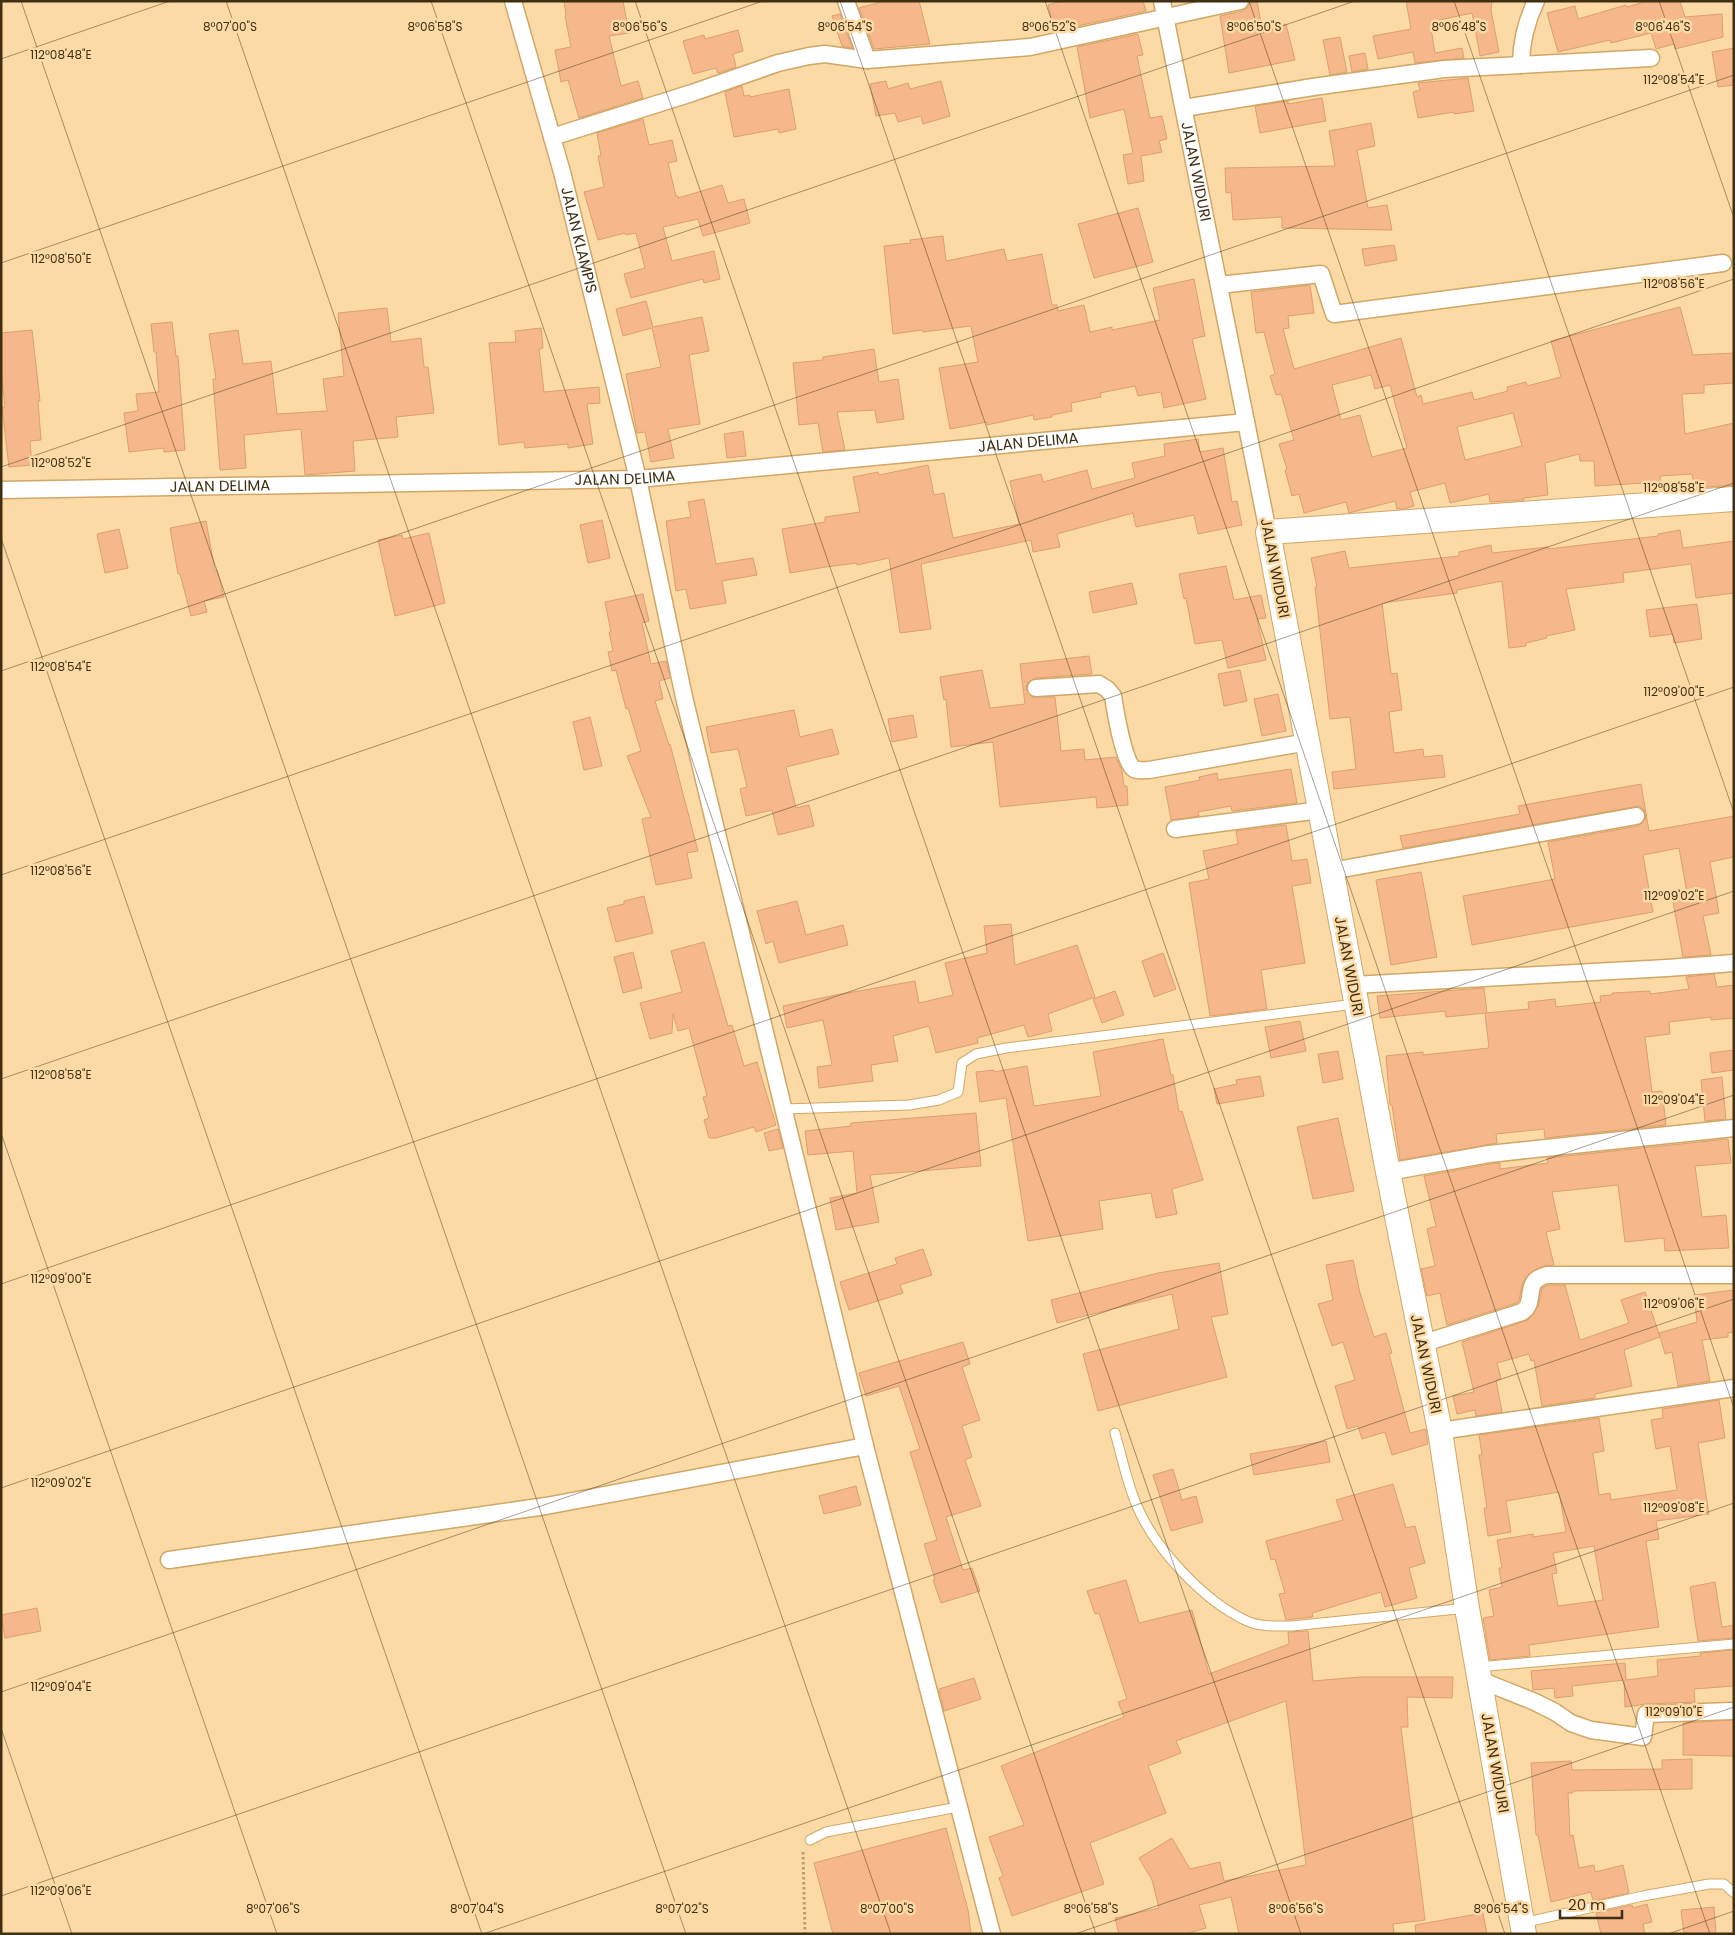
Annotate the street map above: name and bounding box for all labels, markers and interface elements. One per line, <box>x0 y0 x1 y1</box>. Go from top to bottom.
text: 8°07'00"S <box>203 18 257 35</box>
text: 8°06'58"S <box>407 18 463 35</box>
text: 8°06'56"S <box>612 18 668 35</box>
text: 8°06'54"S <box>817 18 873 35</box>
text: 8°06'52"S <box>1022 18 1076 35</box>
text: 8°06'50"S <box>1226 18 1282 35</box>
text: 8°06'48"S <box>1431 18 1487 35</box>
text: 8°06'46"S <box>1635 18 1691 35</box>
text: 112°08'48"E <box>30 46 92 63</box>
text: 112°08'54"E <box>1643 71 1705 88</box>
street label: JALAN WIDURI <box>1176 120 1217 223</box>
street label: JALAN KLAMPIS <box>556 185 603 295</box>
text: 112°08'50"E <box>30 250 92 267</box>
text: 112°08'56"E <box>1643 275 1705 292</box>
street label: JALAN DELIMA <box>977 427 1079 457</box>
text: 112°08'52"E <box>31 454 91 471</box>
street label: JALAN DELIMA <box>574 465 676 490</box>
street label: JALAN DELIMA <box>169 474 271 497</box>
text: 112°08'58"E <box>1643 479 1705 496</box>
street label: JALAN WIDURI <box>1256 516 1295 620</box>
text: 112°08'54"E <box>30 658 92 675</box>
text: 112°09'00"E <box>1643 683 1705 700</box>
text: 112°08'56"E <box>30 862 92 879</box>
text: 112°09'02"E <box>1644 887 1704 904</box>
street label: JALAN WIDURI <box>1330 914 1369 1018</box>
text: 112°08'58"E <box>30 1066 92 1083</box>
text: 112°09'04"E <box>1643 1091 1705 1108</box>
text: 112°09'00"E <box>30 1270 92 1287</box>
text: 112°09'06"E <box>1643 1295 1705 1312</box>
street label: JALAN WIDURI <box>1406 1312 1447 1416</box>
text: 112°09'02"E <box>31 1474 91 1491</box>
text: 112°09'08"E <box>1643 1499 1705 1516</box>
text: 112°09'04"E <box>30 1678 92 1695</box>
text: 112°09'10"E <box>1645 1703 1703 1720</box>
street label: JALAN WIDURI <box>1476 1711 1515 1815</box>
text: 112°09'06"E <box>30 1882 92 1899</box>
scale bar <box>1560 1888 1622 1920</box>
text: 20 m <box>1568 1894 1606 1915</box>
text: 8°07'06"S <box>246 1900 300 1917</box>
text: 8°07'04"S <box>450 1900 504 1917</box>
text: 8°07'02"S <box>655 1900 709 1917</box>
text: 8°07'00"S <box>860 1900 914 1917</box>
text: 8°06'58"S <box>1063 1900 1119 1917</box>
text: 8°06'56"S <box>1268 1900 1324 1917</box>
text: 8°06'54"S <box>1473 1900 1529 1917</box>

